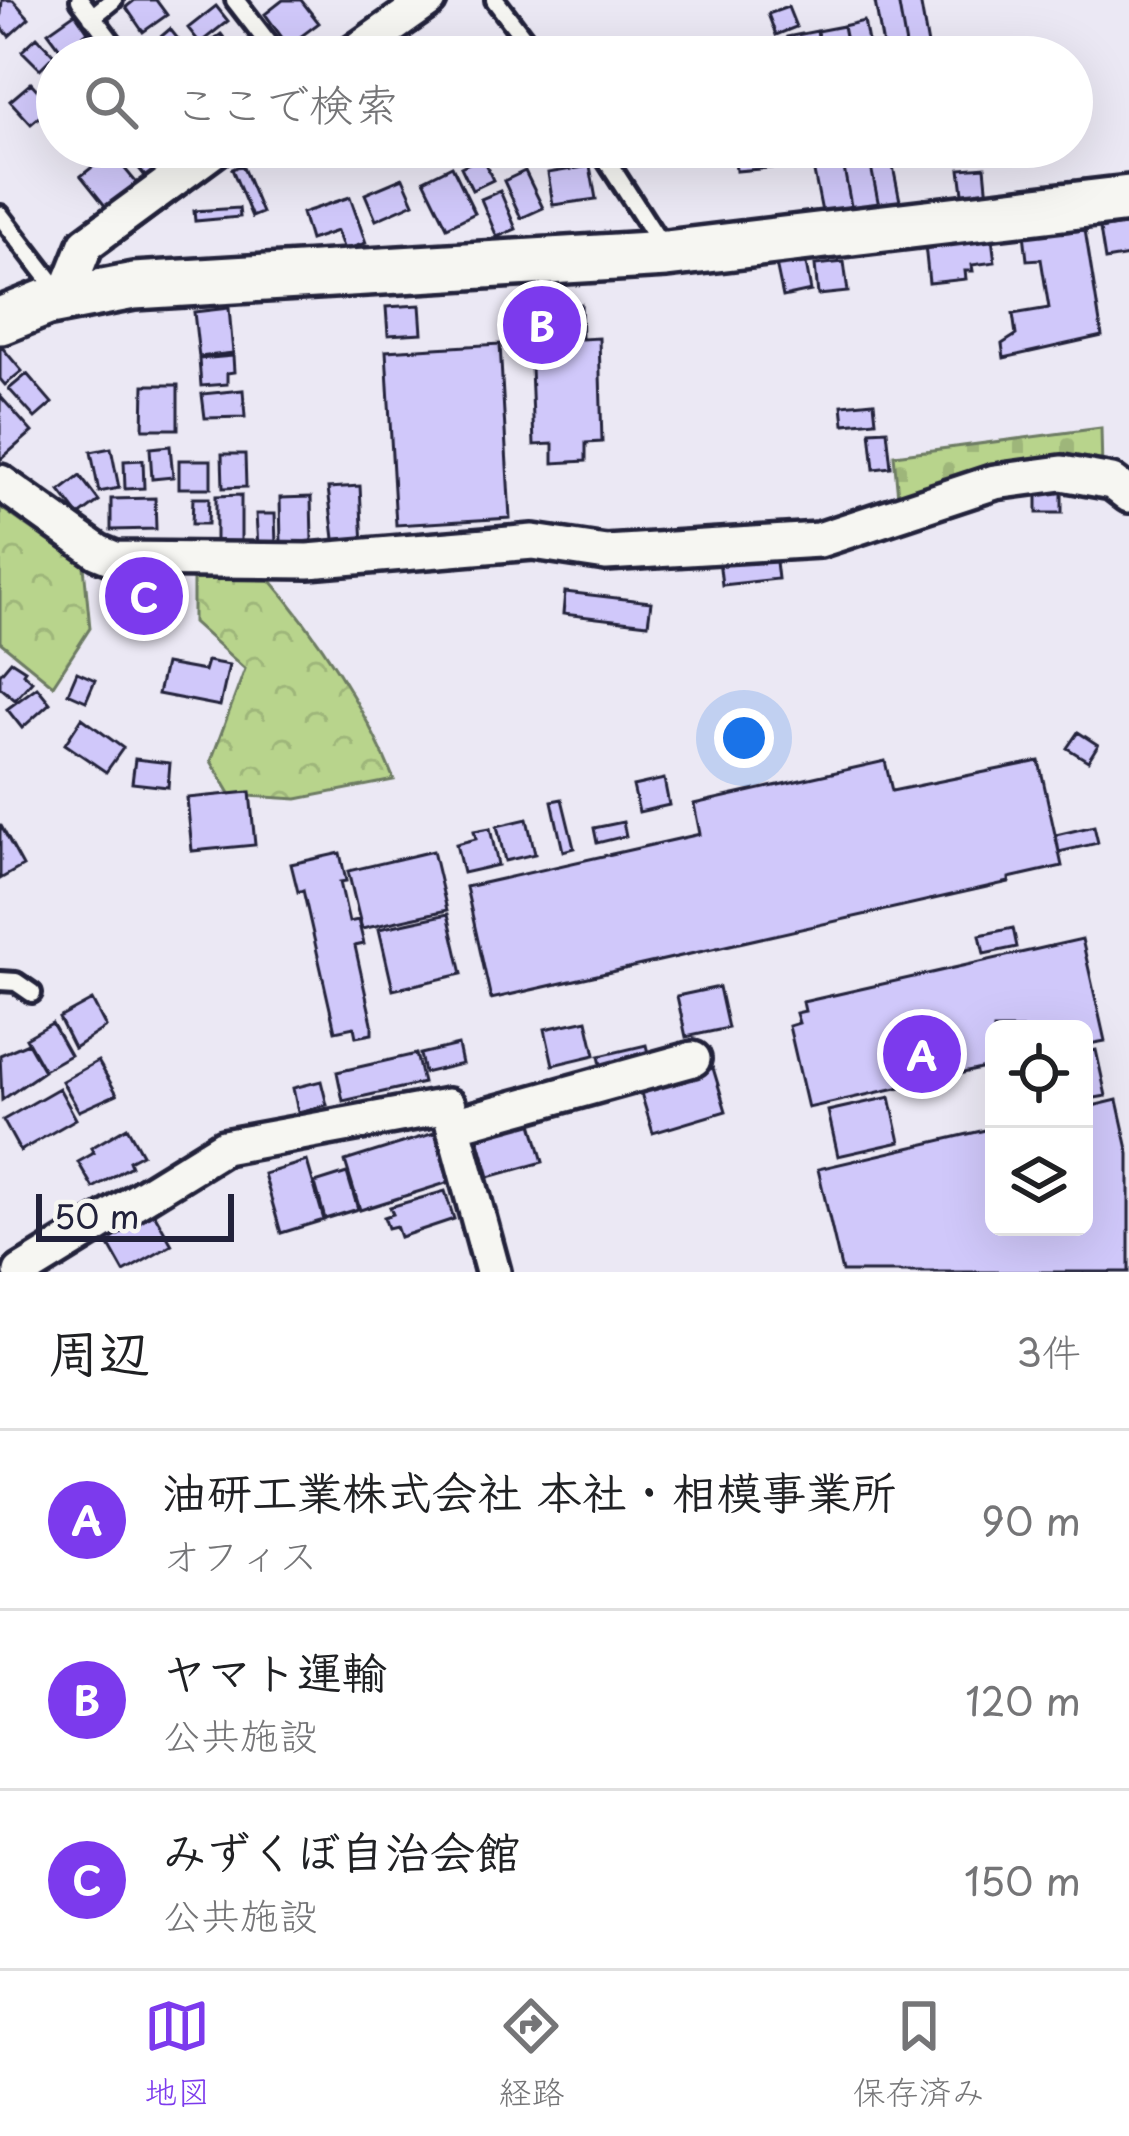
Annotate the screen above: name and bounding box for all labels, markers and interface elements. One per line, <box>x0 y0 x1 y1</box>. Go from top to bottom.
search box <box>36 36 1093 168</box>
text: ここで検索 <box>174 68 399 136</box>
icon: search <box>78 69 144 135</box>
pin: B <box>503 280 581 370</box>
pin: C <box>105 551 183 641</box>
your location <box>714 708 774 768</box>
pin: A <box>883 1009 961 1099</box>
map controls <box>985 1020 1093 1236</box>
button: locate <box>985 1020 1093 1128</box>
button: layers <box>985 1128 1093 1236</box>
scale bar <box>36 1188 234 1241</box>
text: 50 m <box>54 1190 140 1240</box>
text: 周辺 <box>48 1312 150 1389</box>
text: 3件 <box>1016 1321 1081 1380</box>
text: 油研工業株式会社 本社・相模事業所 <box>162 1456 896 1524</box>
text: A <box>72 1490 102 1549</box>
text: 90 m <box>981 1490 1081 1549</box>
text: オフィス <box>162 1524 318 1583</box>
text: ヤマト運輸 <box>162 1636 387 1704</box>
text: B <box>74 1670 100 1729</box>
text: 120 m <box>965 1670 1081 1729</box>
text: 公共施設 <box>162 1704 318 1763</box>
text: みずくぼ自治会館 <box>162 1816 520 1884</box>
text: C <box>72 1850 102 1909</box>
text: 150 m <box>964 1850 1081 1909</box>
text: 公共施設 <box>162 1884 318 1943</box>
tab: 地図 <box>144 1993 210 2115</box>
tab: 経路 <box>498 1993 564 2115</box>
tab: 保存済み <box>853 1993 985 2115</box>

